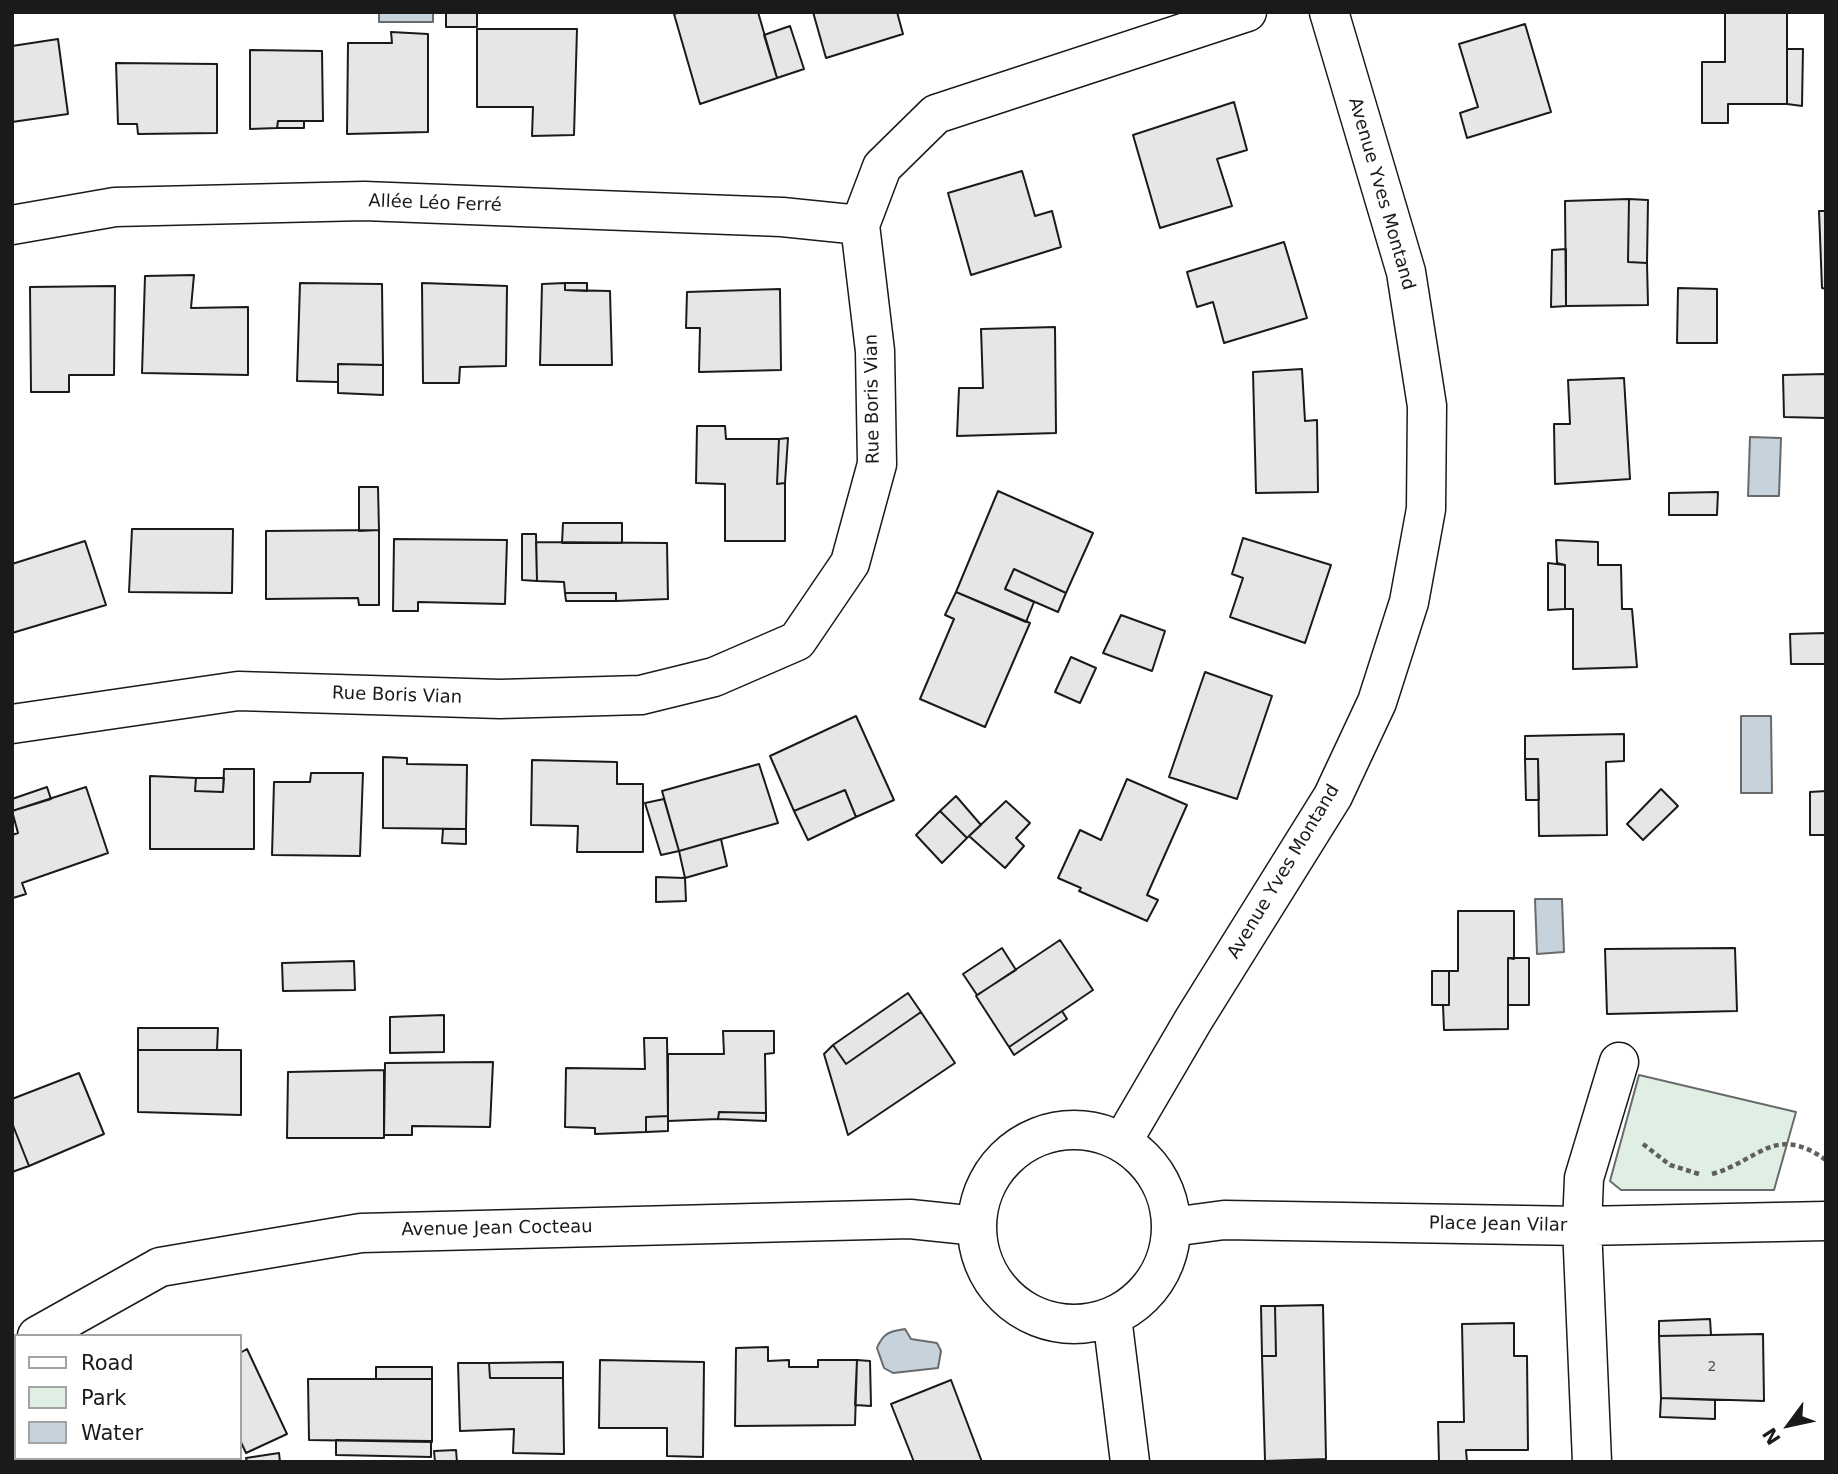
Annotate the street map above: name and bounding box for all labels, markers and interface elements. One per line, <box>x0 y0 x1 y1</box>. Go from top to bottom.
street label: Avenue Yves Montand <box>1343 95 1419 293</box>
street label: Allée Léo Ferré <box>368 191 502 217</box>
street label: Rue Boris Vian <box>861 334 885 464</box>
street label: Rue Boris Vian <box>332 683 462 709</box>
street label: Avenue Yves Montand <box>1223 781 1345 963</box>
street label: Place Jean Vilar <box>1429 1213 1567 1237</box>
street label: Avenue Jean Cocteau <box>401 1217 593 1241</box>
legend <box>14 1334 242 1460</box>
text: Road <box>81 1351 134 1375</box>
house number: 2 <box>1708 1359 1716 1375</box>
text: Park <box>81 1386 126 1410</box>
north arrow <box>1754 1390 1824 1460</box>
text: Water <box>81 1421 143 1445</box>
text: N <box>1758 1424 1785 1449</box>

